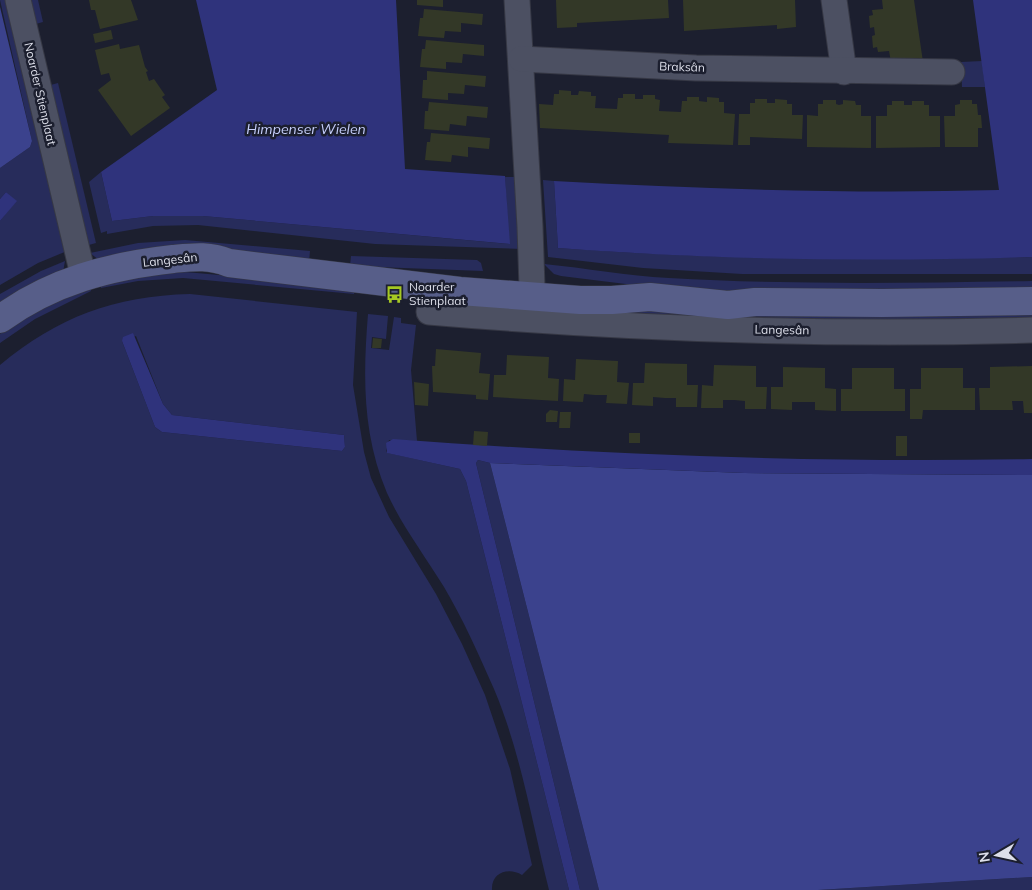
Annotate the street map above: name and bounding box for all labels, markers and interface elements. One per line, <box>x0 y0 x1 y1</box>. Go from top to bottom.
street label: Noarder Stienplaat <box>21 41 60 147</box>
street label: Braksân <box>659 58 705 75</box>
water label: Himpenser Wielen <box>246 120 366 138</box>
street label: Langesân <box>142 249 198 270</box>
place label: Noarder Stienplaat <box>409 279 466 308</box>
bus stop icon: Noarder Stienplaat <box>385 284 405 304</box>
street label: Langesân <box>755 322 810 337</box>
north arrow <box>972 830 1022 880</box>
text: N <box>974 850 994 864</box>

